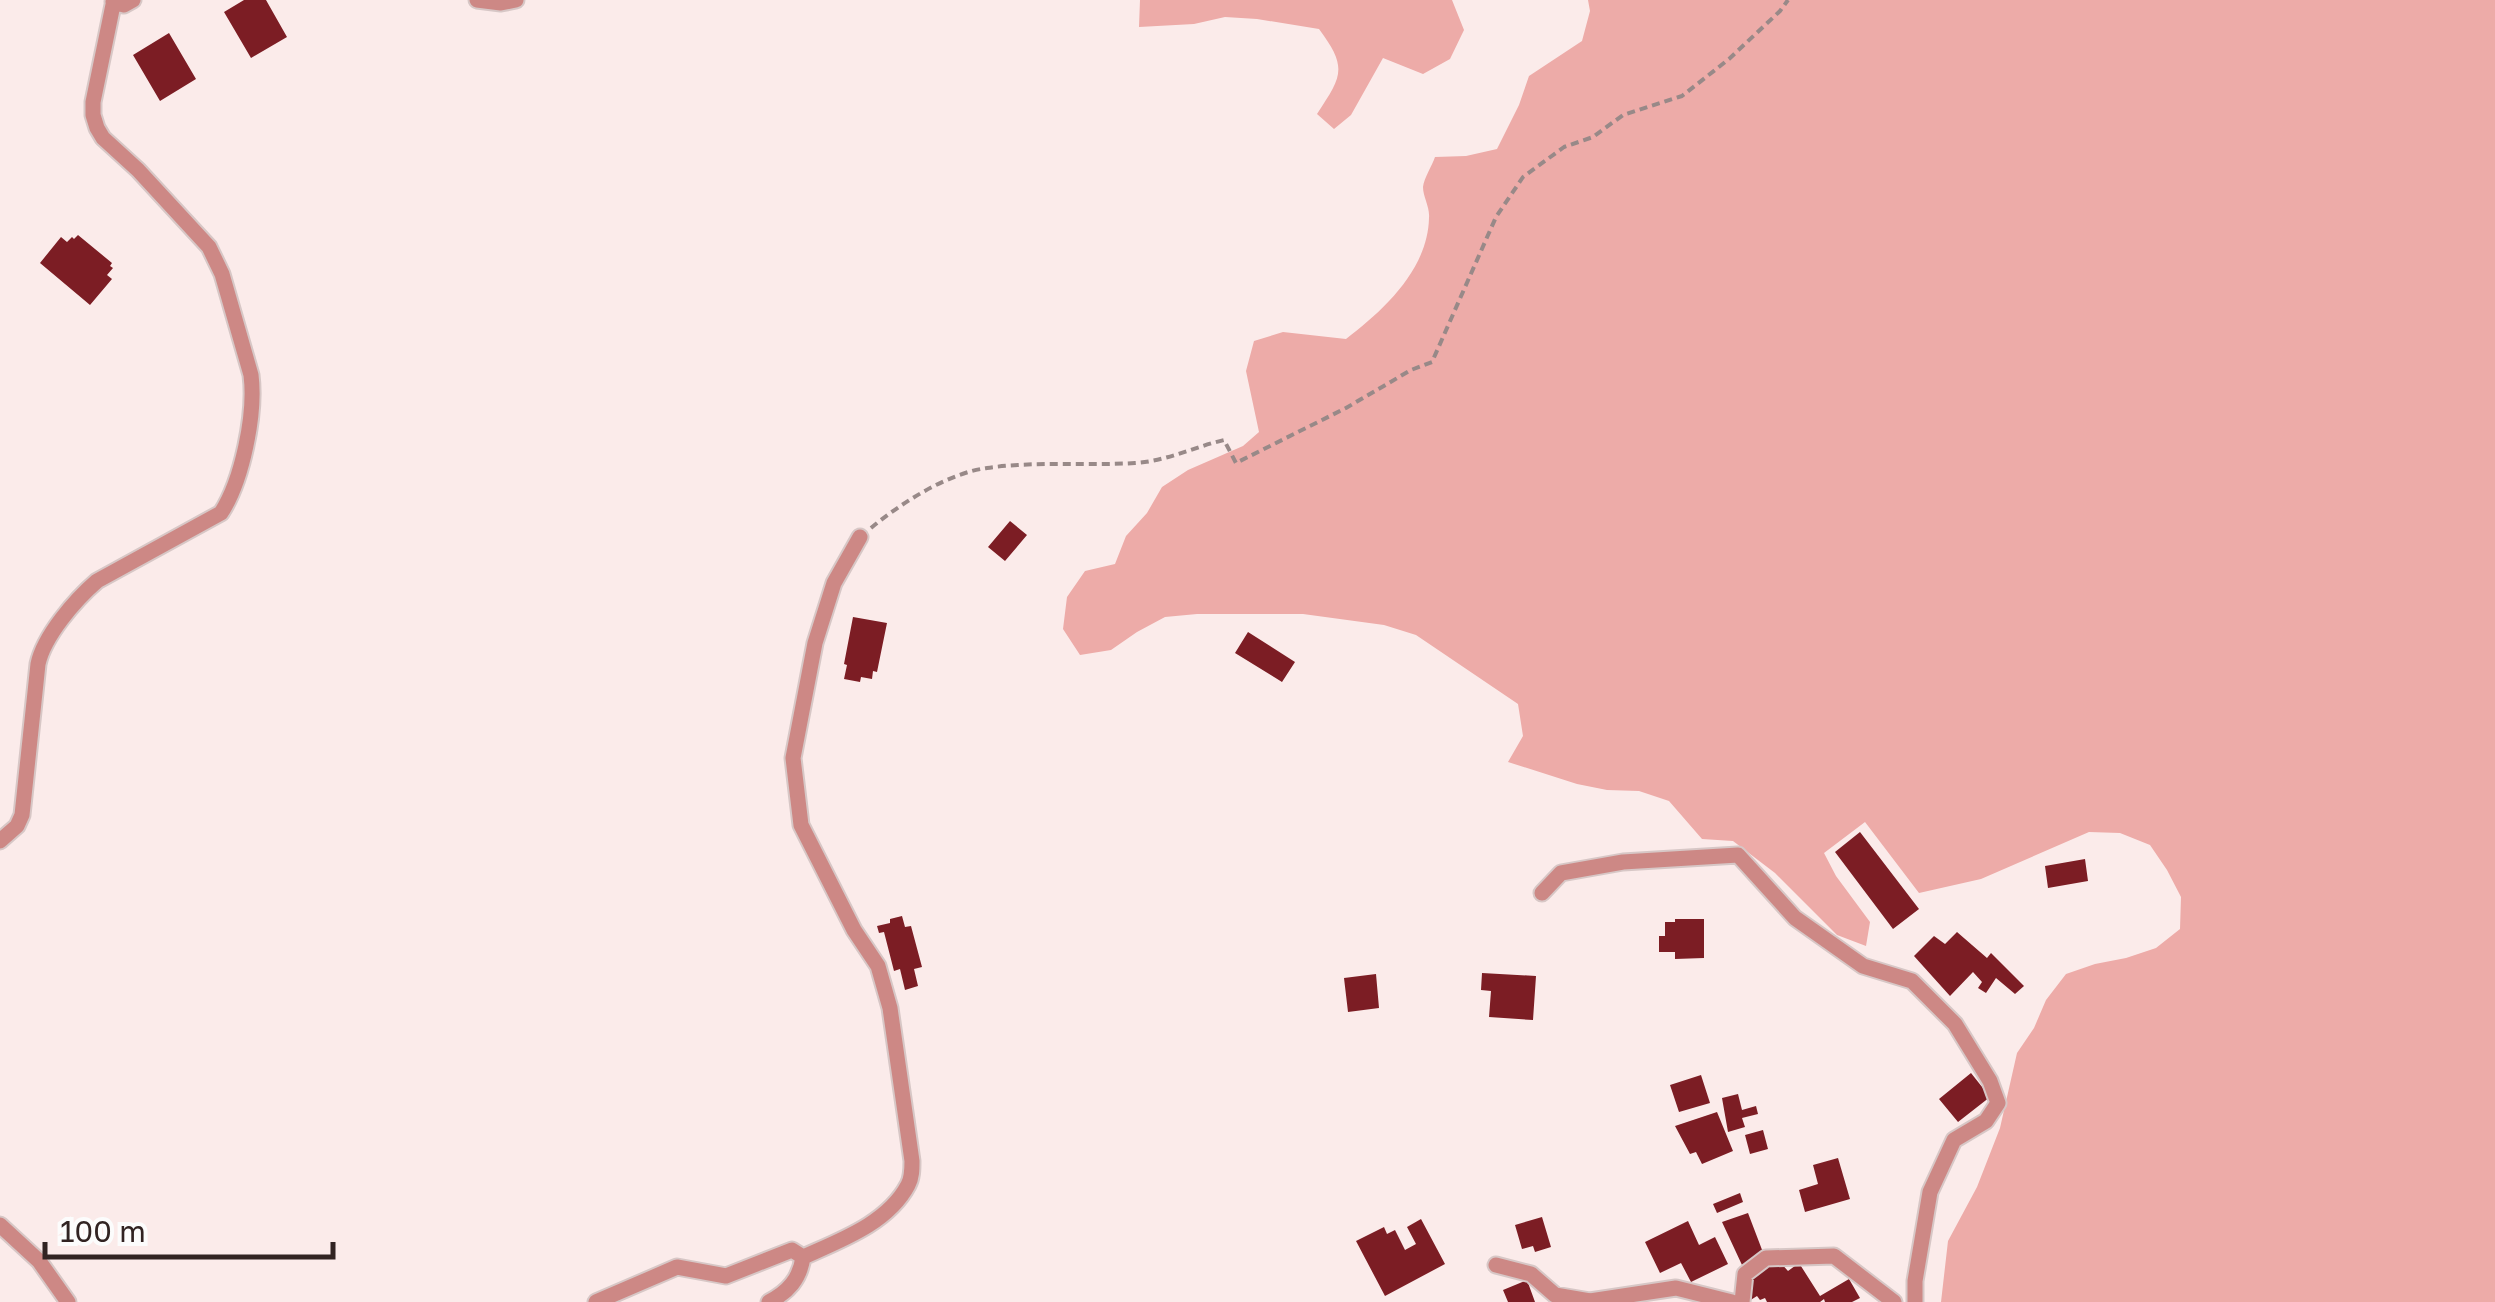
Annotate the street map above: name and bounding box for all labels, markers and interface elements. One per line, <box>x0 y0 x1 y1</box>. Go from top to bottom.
scale bar <box>45 1197 332 1259</box>
text: 100 m <box>60 1213 146 1249</box>

